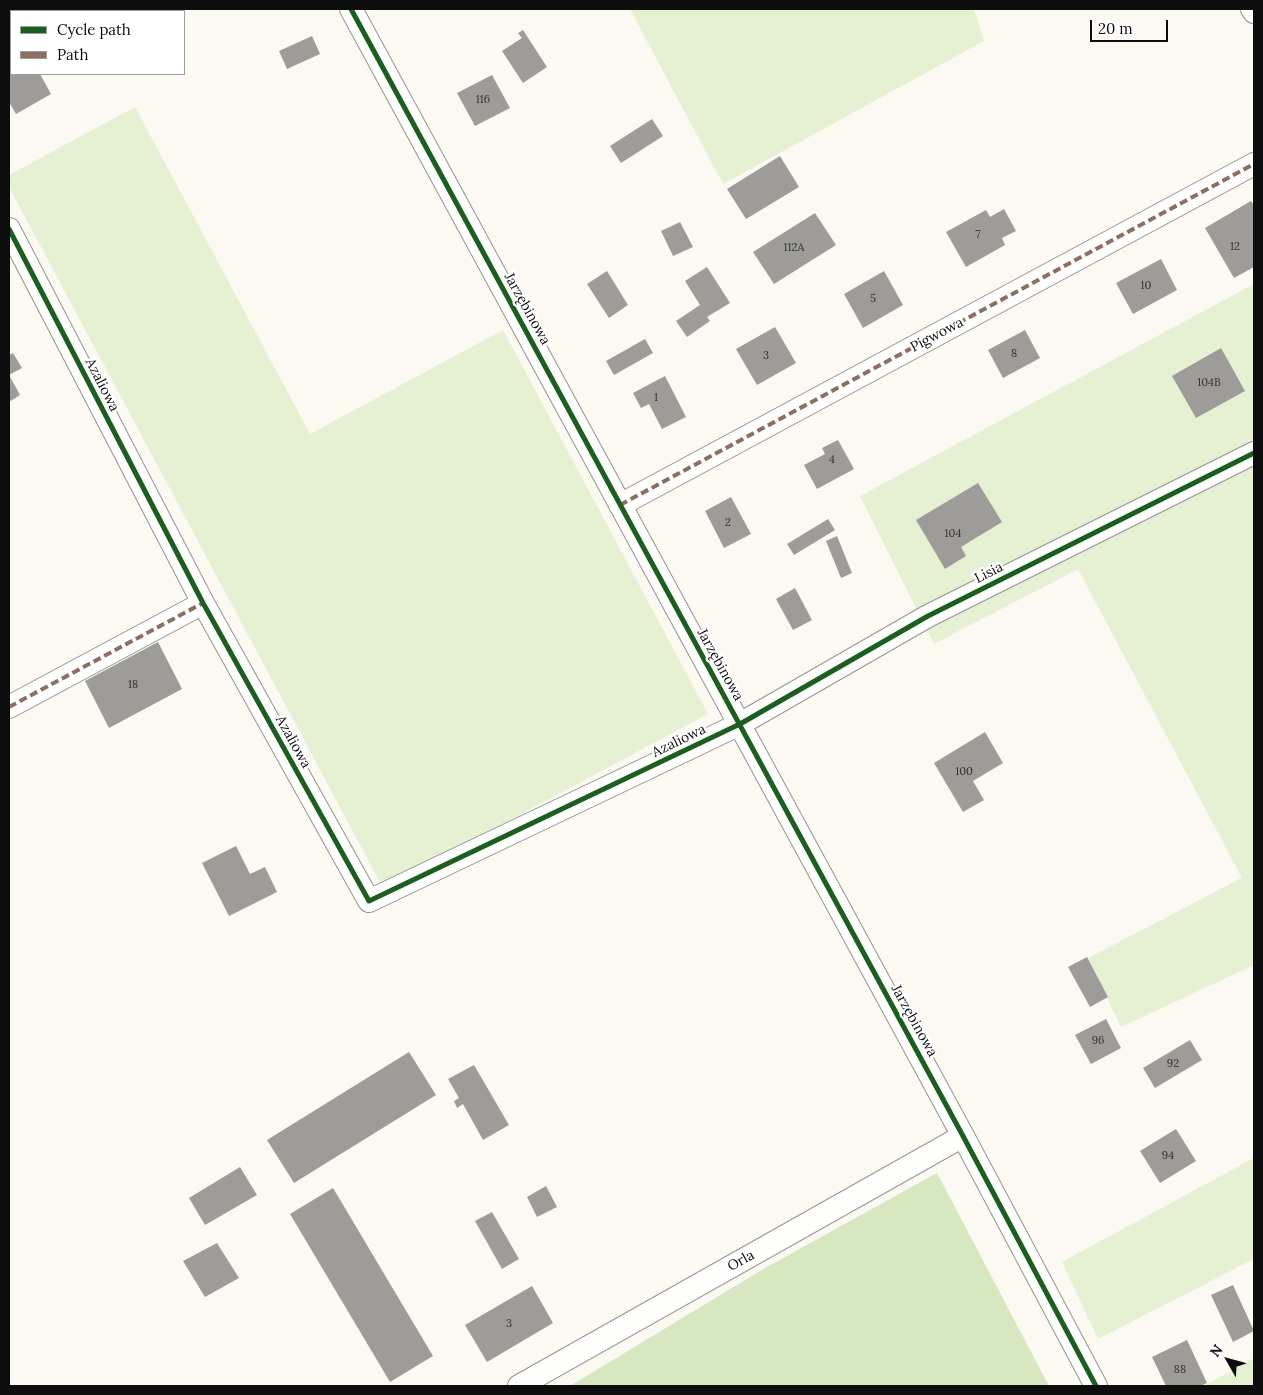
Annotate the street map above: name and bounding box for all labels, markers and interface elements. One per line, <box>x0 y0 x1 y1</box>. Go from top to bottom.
legend <box>10 10 185 75</box>
scale bar <box>1093 10 1170 42</box>
text: 20 m <box>1098 19 1133 38</box>
text: Cycle path <box>57 20 131 39</box>
text: Path <box>57 45 88 64</box>
house number: 116 <box>476 93 490 107</box>
house number: 7 <box>975 228 981 242</box>
house number: 12 <box>1230 240 1240 254</box>
house number: 112A <box>784 241 804 255</box>
street label: Jarzębinowa <box>500 270 554 348</box>
house number: 10 <box>1141 279 1151 293</box>
house number: 5 <box>870 292 876 306</box>
street label: Pigwowa <box>908 314 966 356</box>
house number: 8 <box>1011 347 1017 361</box>
house number: 3 <box>763 349 769 363</box>
street label: Azaliowa <box>81 356 123 414</box>
house number: 104B <box>1197 376 1221 390</box>
house number: 1 <box>654 391 658 405</box>
house number: 4 <box>829 453 835 467</box>
house number: 2 <box>725 516 731 530</box>
house number: 104 <box>945 527 961 541</box>
street label: Lisia <box>972 559 1006 587</box>
street label: Jarzębinowa <box>693 626 747 704</box>
house number: 18 <box>128 678 138 692</box>
street label: Azaliowa <box>272 713 314 771</box>
street label: Azaliowa <box>649 721 709 761</box>
house number: 100 <box>955 765 973 779</box>
street label: Jarzębinowa <box>887 982 941 1060</box>
house number: 96 <box>1092 1034 1104 1048</box>
house number: 92 <box>1167 1057 1179 1071</box>
house number: 94 <box>1162 1149 1174 1163</box>
street label: Orla <box>725 1247 757 1275</box>
house number: 3 <box>506 1317 512 1331</box>
north arrow <box>1203 1335 1253 1385</box>
text: N <box>1206 1341 1227 1361</box>
house number: 88 <box>1174 1363 1186 1377</box>

